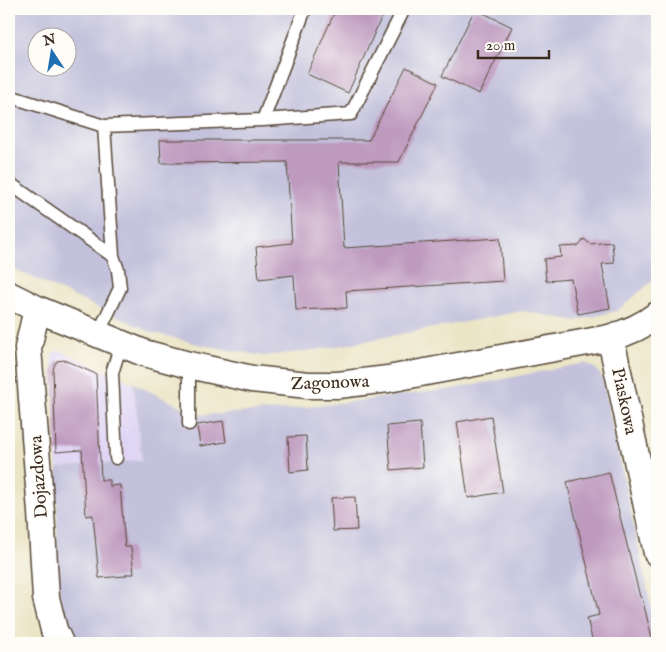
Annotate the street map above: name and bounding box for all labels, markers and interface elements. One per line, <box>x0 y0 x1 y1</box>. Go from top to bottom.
north arrow <box>28 28 78 78</box>
scale bar <box>478 28 550 60</box>
text: N <box>41 30 57 51</box>
text: 20 m <box>486 36 516 55</box>
street label: Piaskowa <box>605 366 642 437</box>
street label: Zagonowa <box>290 371 370 396</box>
street label: Dojazdowa <box>25 434 54 519</box>

